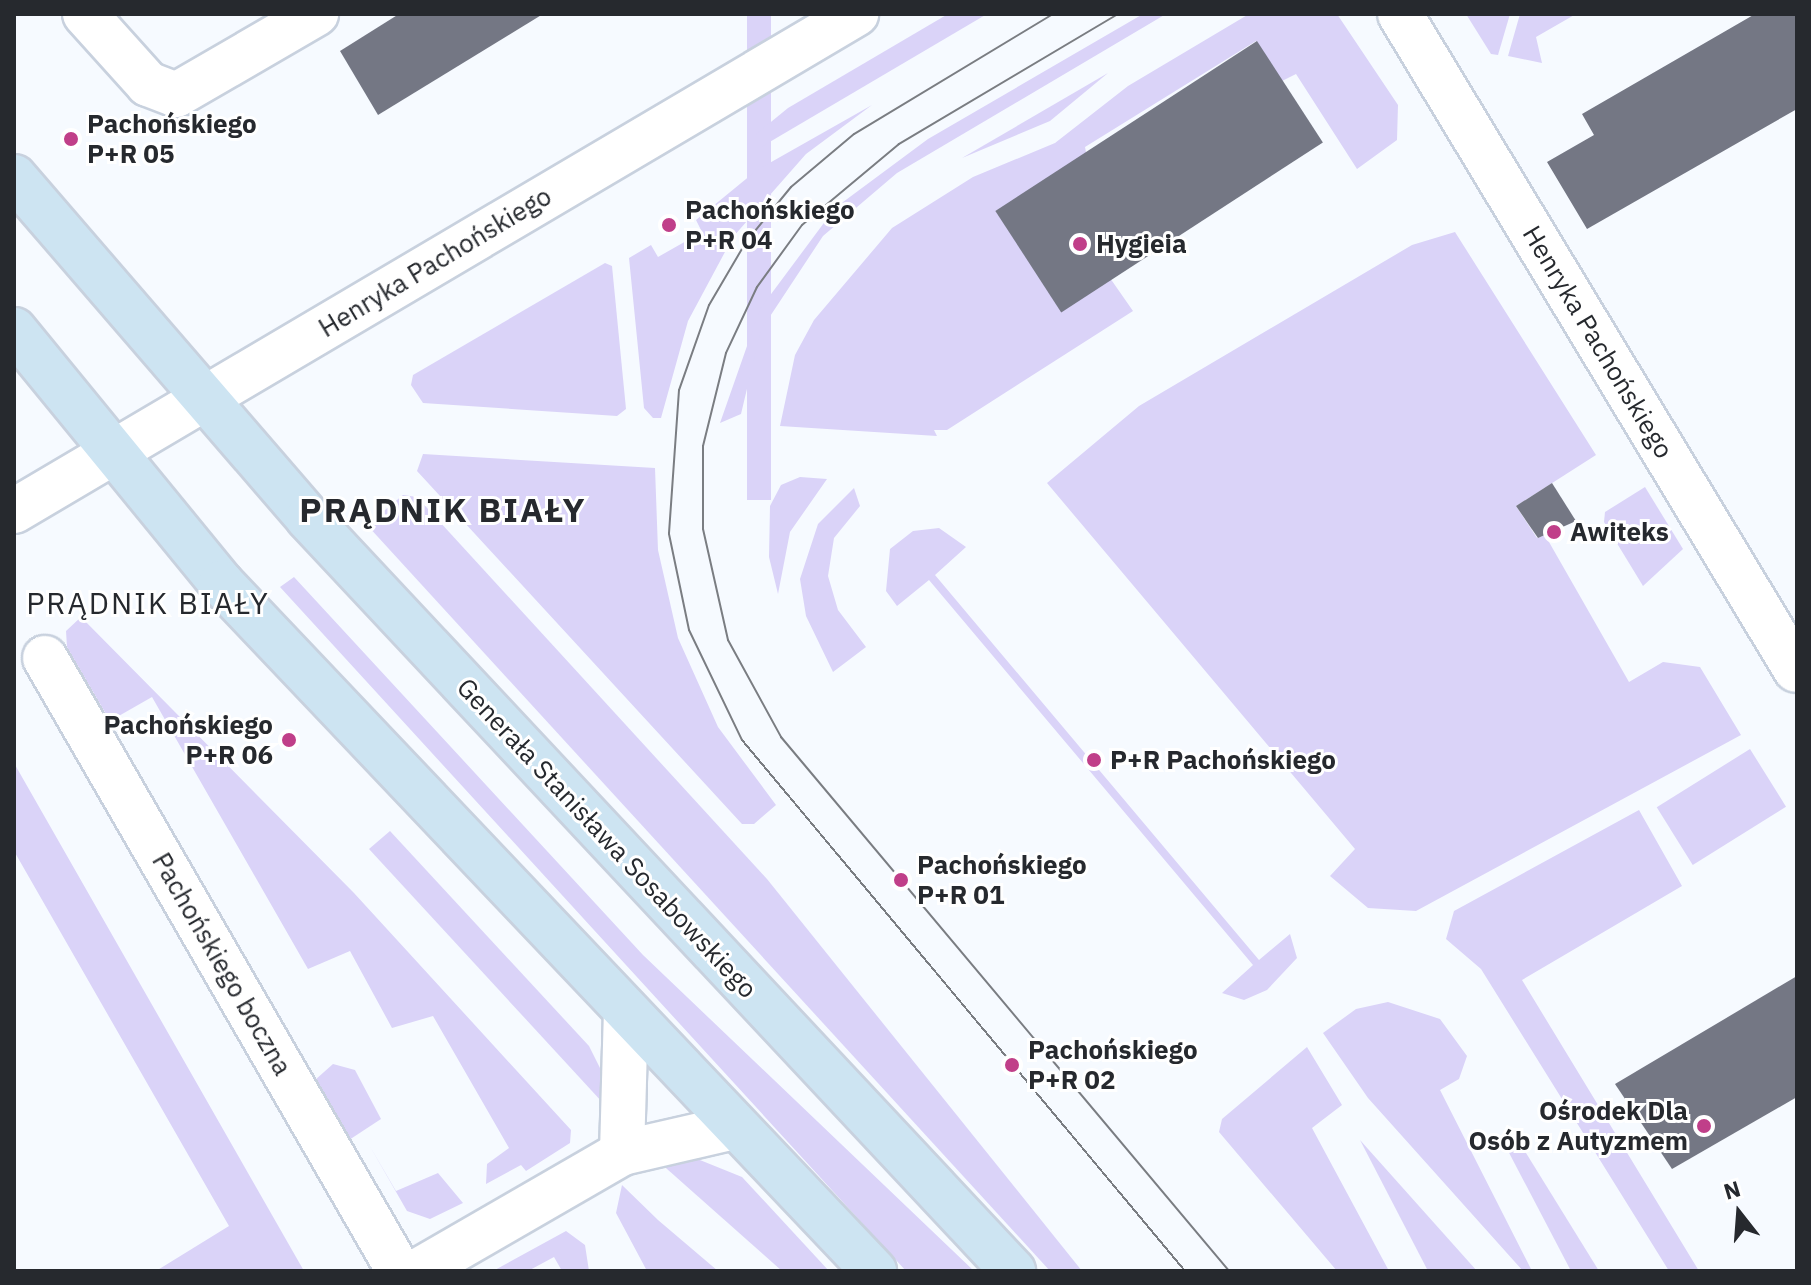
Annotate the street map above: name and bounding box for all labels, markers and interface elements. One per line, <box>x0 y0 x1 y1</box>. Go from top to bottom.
place label: Pachońskiego P+R 05 <box>87 108 257 170</box>
marker: Pachońskiego P+R 05 <box>62 130 80 148</box>
street label: Henryka Pachońskiego <box>313 180 557 344</box>
place label: Pachońskiego P+R 04 <box>685 194 855 256</box>
marker: Pachońskiego P+R 04 <box>660 216 678 234</box>
street label: Henryka Pachońskiego <box>1516 220 1680 464</box>
place label: Hygieia <box>1096 228 1187 260</box>
marker: Hygieia <box>1071 235 1089 253</box>
district label: PRĄDNIK BIAŁY <box>299 490 587 530</box>
place label: Awiteks <box>1570 516 1669 548</box>
marker: Awiteks <box>1545 523 1563 541</box>
district label: PRĄDNIK BIAŁY <box>26 585 270 621</box>
street label: Generała Stanisława Sosabowskiego <box>450 672 764 1004</box>
place label: Pachońskiego P+R 06 <box>103 709 273 770</box>
marker: Pachońskiego P+R 06 <box>280 731 298 749</box>
place label: P+R Pachońskiego <box>1110 744 1336 776</box>
marker: P+R Pachońskiego <box>1085 751 1103 769</box>
street label: Pachońskiego boczna <box>146 847 298 1081</box>
place label: Pachońskiego P+R 01 <box>917 849 1087 910</box>
marker: Pachońskiego P+R 01 <box>892 871 910 889</box>
place label: Pachońskiego P+R 02 <box>1028 1034 1198 1096</box>
marker: Pachońskiego P+R 02 <box>1003 1056 1021 1074</box>
place label: Ośrodek Dla Osób z Autyzmem <box>1469 1095 1688 1156</box>
marker: Ośrodek Dla Osób z Autyzmem <box>1695 1117 1713 1135</box>
north arrow <box>1699 1173 1779 1253</box>
text: N <box>1720 1173 1744 1206</box>

